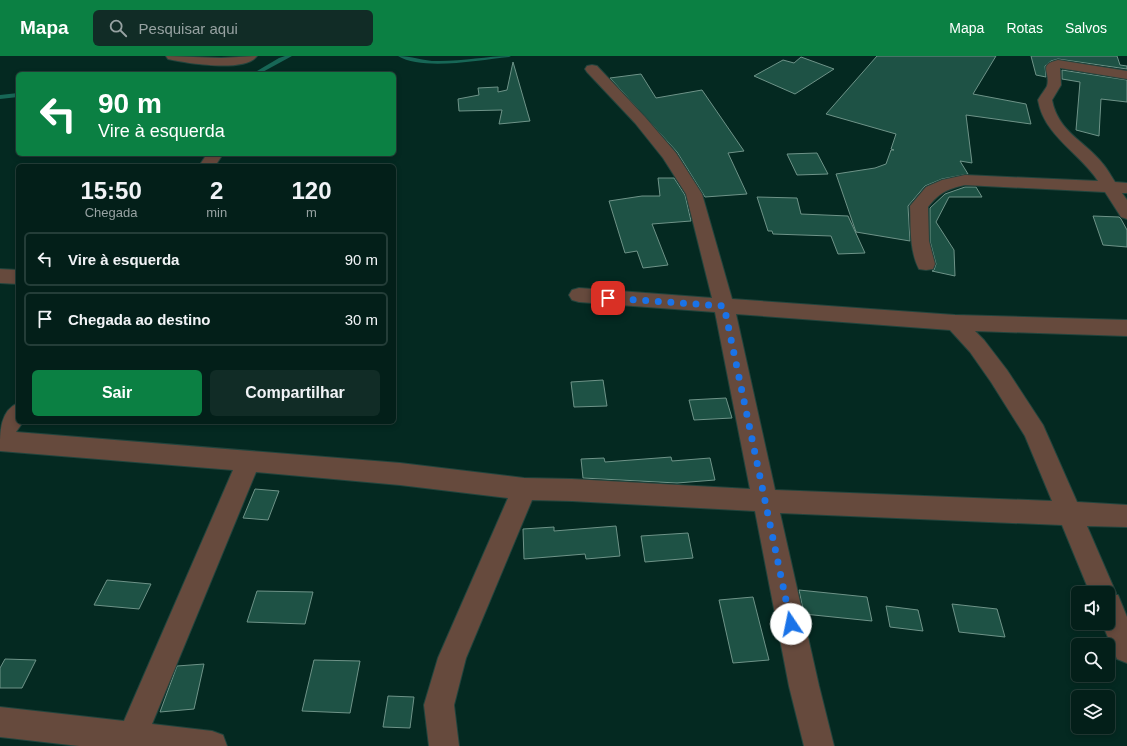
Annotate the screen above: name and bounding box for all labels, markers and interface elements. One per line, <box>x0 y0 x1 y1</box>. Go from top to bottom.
search box <box>93 10 373 46</box>
text: Mapa <box>20 17 69 38</box>
icon: search <box>107 17 129 39</box>
text: Pesquisar aqui <box>139 20 238 37</box>
text: Mapa <box>949 20 984 36</box>
text: Rotas <box>1006 20 1043 36</box>
text: Salvos <box>1065 20 1107 36</box>
icon: left <box>32 88 84 140</box>
text: 90 m <box>98 88 162 119</box>
text: Vire à esquerda <box>98 121 225 141</box>
text: 15:50 <box>80 177 142 204</box>
text: 2 <box>210 177 223 204</box>
text: 120 <box>292 177 332 204</box>
text: Chegada <box>85 205 137 220</box>
text: min <box>206 205 227 220</box>
text: m <box>306 205 317 220</box>
icon: left <box>34 248 56 270</box>
text: Vire à esquerda <box>68 251 179 268</box>
text: 90 m <box>345 251 378 268</box>
pin <box>591 281 625 315</box>
icon: arrive <box>597 287 619 309</box>
icon: arrive <box>34 308 56 330</box>
text: Chegada ao destino <box>68 311 211 328</box>
text: 30 m <box>345 311 378 328</box>
button: Sair <box>32 370 202 416</box>
button: Compartilhar <box>210 370 380 416</box>
map controls <box>1071 586 1115 734</box>
button: sound <box>1071 586 1115 630</box>
position arrow <box>770 603 812 645</box>
button: search <box>1071 638 1115 682</box>
button: layers <box>1071 690 1115 734</box>

